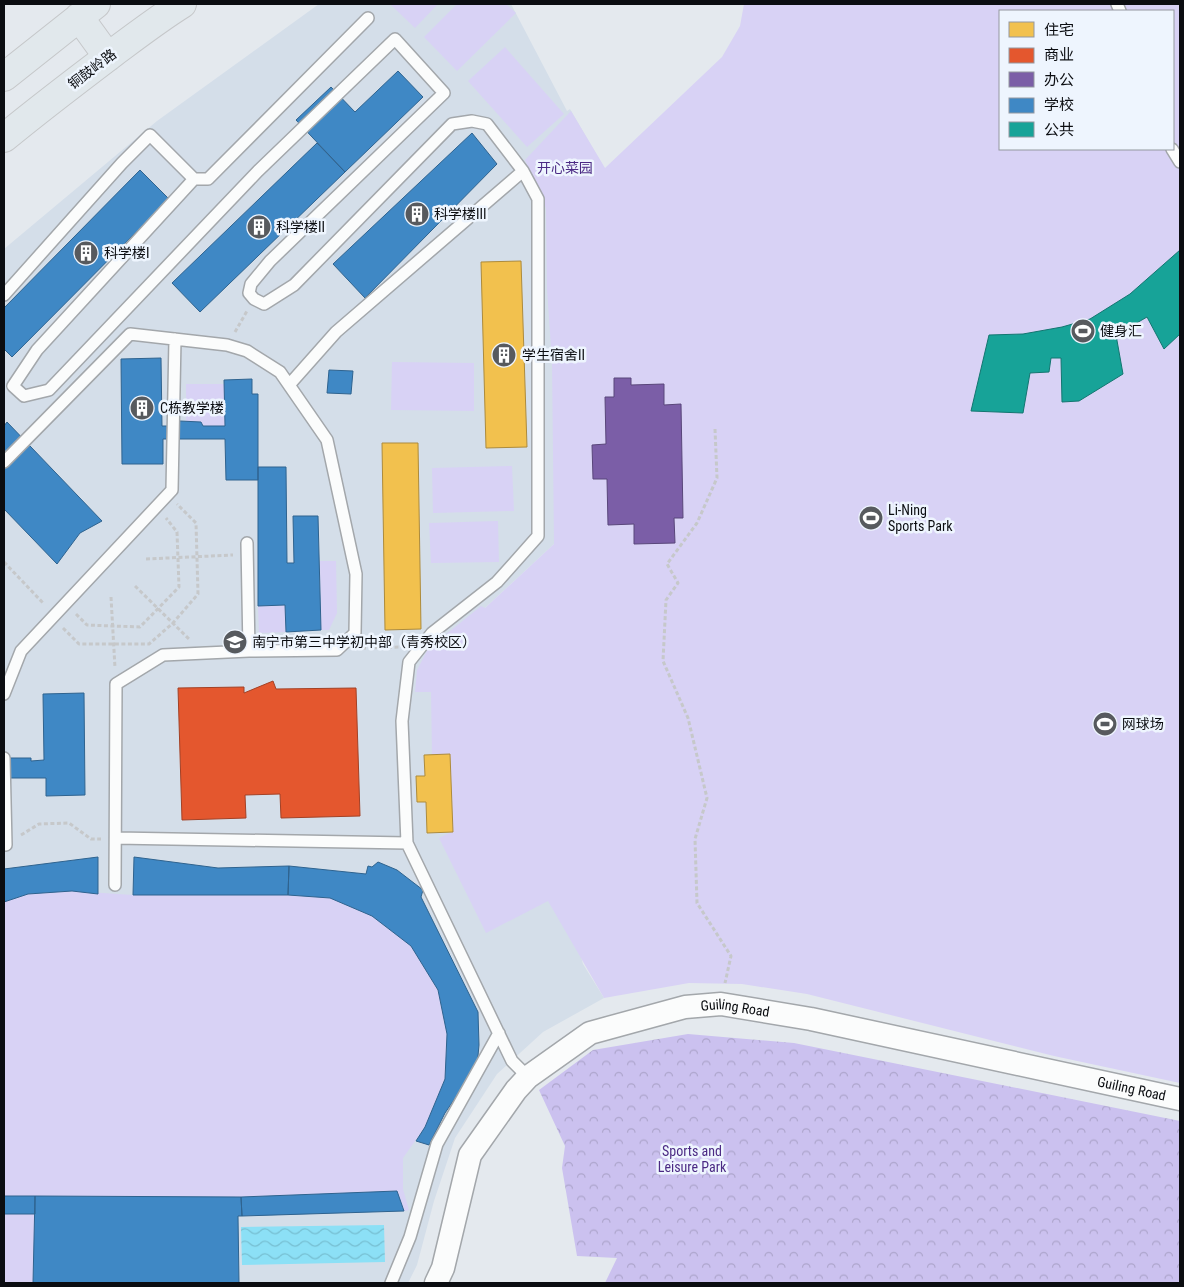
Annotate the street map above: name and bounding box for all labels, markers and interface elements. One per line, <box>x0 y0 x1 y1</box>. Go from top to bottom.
legend <box>999 10 1174 150</box>
text: 住宅 <box>1044 21 1074 39</box>
street label: 铜鼓岭路 <box>65 46 119 92</box>
text: 商业 <box>1044 46 1074 64</box>
text: 办公 <box>1044 71 1074 89</box>
text: 学校 <box>1044 96 1074 114</box>
text: 公共 <box>1044 121 1074 139</box>
park label: 开心菜园 <box>537 160 593 176</box>
building icon: 科学楼III <box>404 201 430 227</box>
place label: 科学楼III <box>434 206 487 222</box>
building icon: 科学楼II <box>246 214 272 240</box>
place label: 科学楼II <box>276 219 325 235</box>
building icon: 科学楼I <box>73 240 99 266</box>
place label: 科学楼I <box>104 245 150 261</box>
sports icon: 健身汇 <box>1070 318 1096 344</box>
place label: 健身汇 <box>1100 323 1142 339</box>
building icon: 学生宿舍II <box>491 342 517 368</box>
place label: 学生宿舍II <box>522 347 585 363</box>
building icon: C栋教学楼 <box>129 395 155 421</box>
place label: C栋教学楼 <box>160 400 224 416</box>
place label: Li-Ning Sports Park <box>888 502 953 534</box>
sports icon: Li-Ning Sports Park <box>858 505 884 531</box>
school or university icon: 南宁市第三中学初中部（青秀校区） <box>222 629 248 655</box>
place label: 南宁市第三中学初中部（青秀校区） <box>252 634 476 650</box>
sports icon: 网球场 <box>1092 711 1118 737</box>
place label: 网球场 <box>1122 716 1164 732</box>
street label: Guiling Road <box>700 996 771 1020</box>
street label: Guiling Road <box>1096 1073 1167 1104</box>
park label: Sports and Leisure Park <box>658 1143 727 1175</box>

